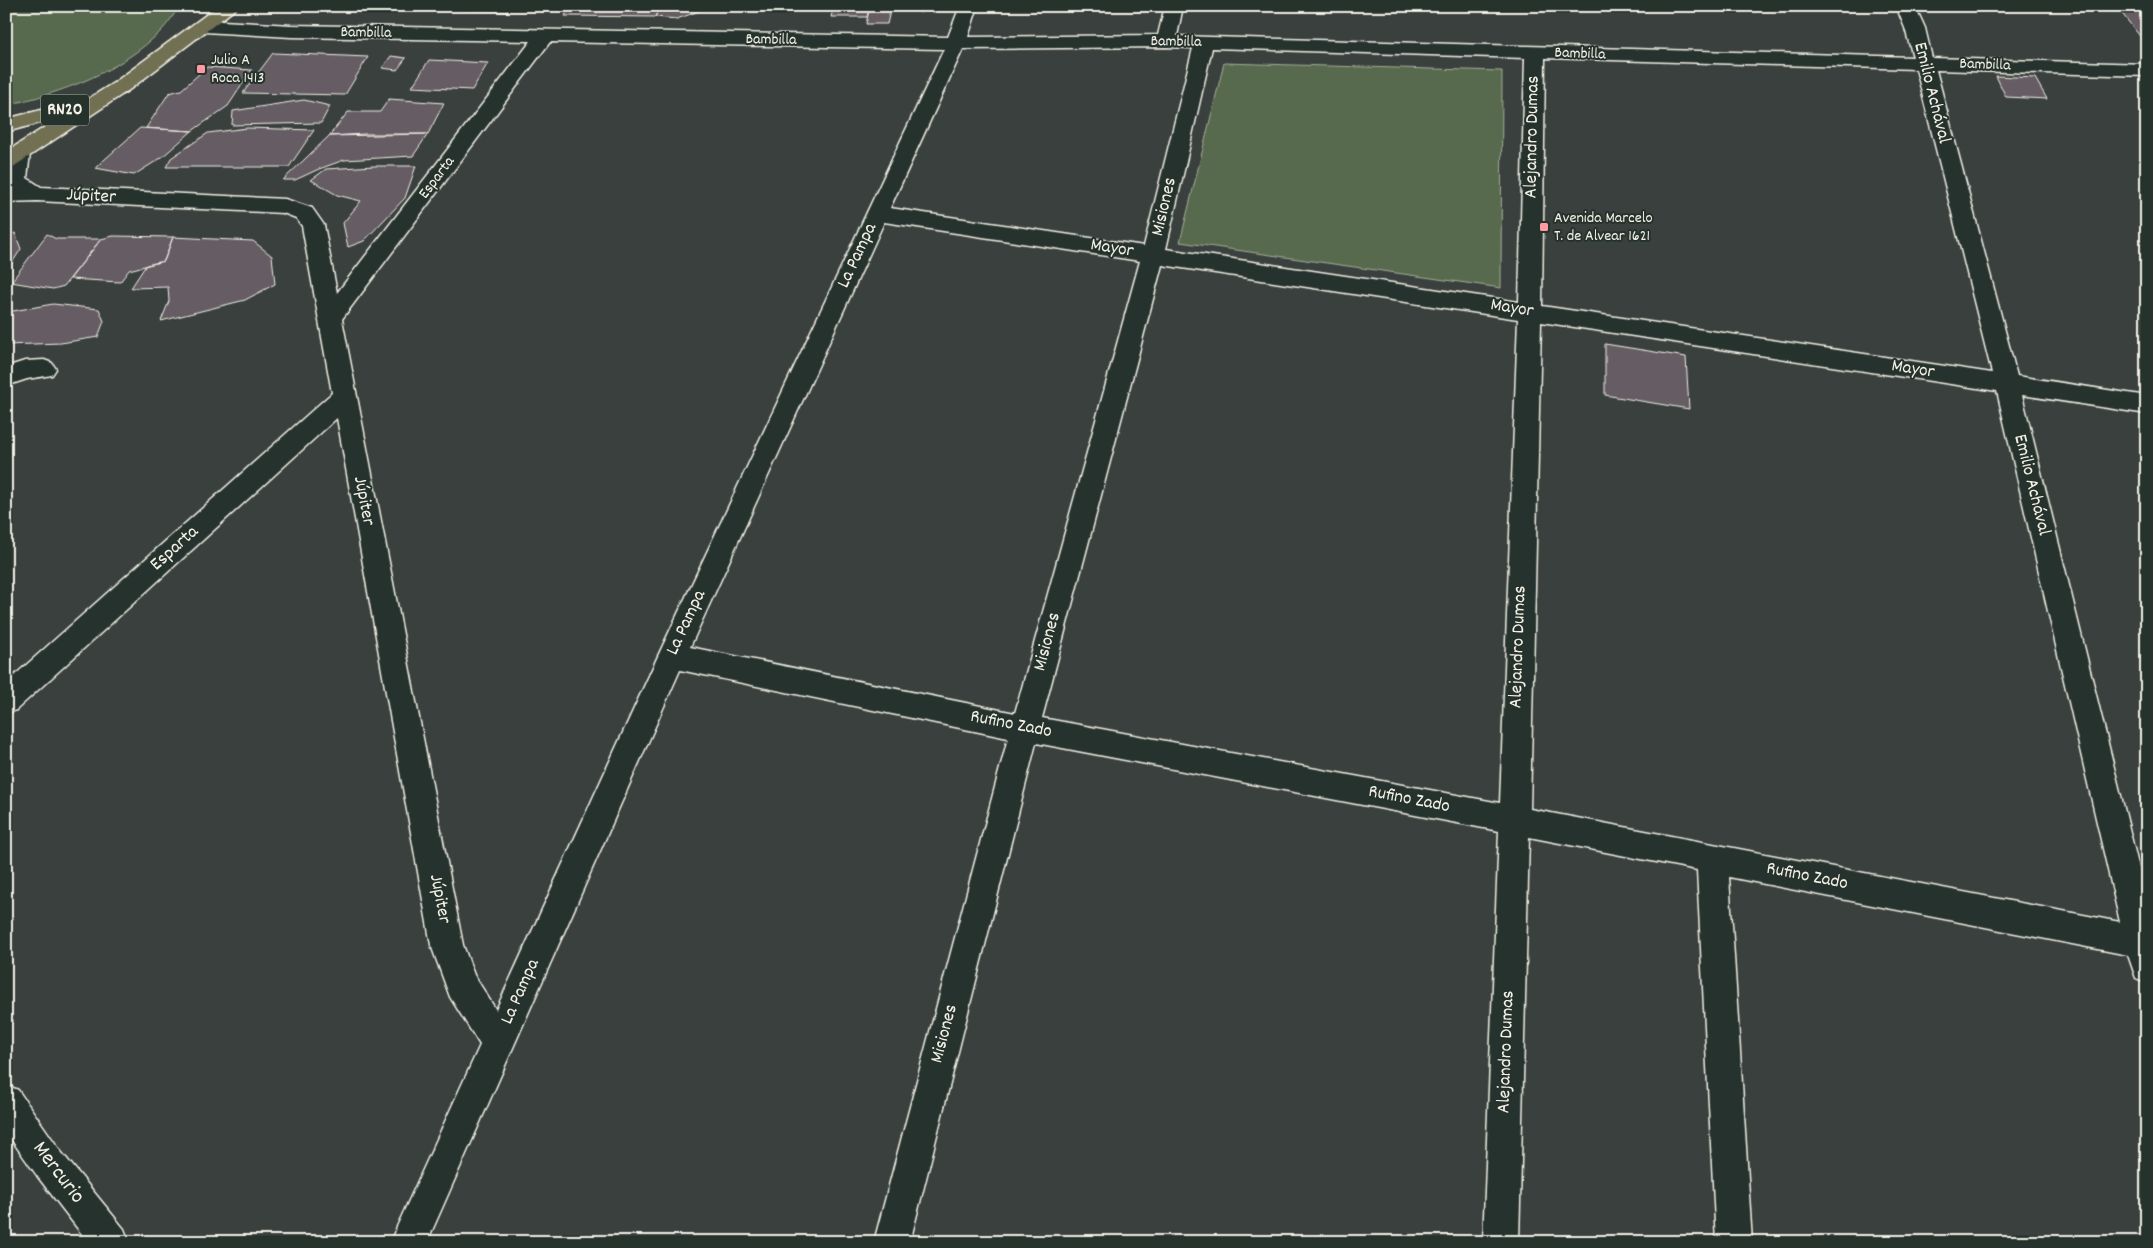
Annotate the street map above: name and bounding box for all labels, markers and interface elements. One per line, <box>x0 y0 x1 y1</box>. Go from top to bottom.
street label: Bambilla <box>340 21 392 45</box>
street label: Bambilla <box>745 28 797 52</box>
street label: Bambilla <box>1150 30 1202 54</box>
street label: Emilio Achával <box>1905 40 1957 147</box>
street label: Bambilla <box>1554 42 1606 66</box>
place label: Julio A Roca 1413 <box>211 49 264 90</box>
street label: Bambilla <box>1959 53 2011 77</box>
marker: Julio A Roca 1413 <box>195 63 207 75</box>
street label: Alejandro Dumas <box>1518 75 1548 199</box>
road number: RN20 <box>41 94 89 126</box>
street label: Esparta <box>413 151 461 204</box>
street label: Misiones <box>1145 175 1185 239</box>
street label: Júpiter <box>65 182 117 212</box>
place label: Avenida Marcelo T. de Alvear 1621 <box>1554 207 1653 248</box>
street label: La Pampa <box>831 218 885 293</box>
marker: Avenida Marcelo T. de Alvear 1621 <box>1538 221 1550 233</box>
street label: Mayor <box>1089 232 1135 266</box>
street label: Mayor <box>1489 292 1535 326</box>
street label: Mayor <box>1890 353 1936 387</box>
street label: Emilio Achával <box>2005 432 2057 539</box>
street label: Júpiter <box>345 474 381 528</box>
street label: Esparta <box>145 519 206 578</box>
street label: La Pampa <box>660 585 714 660</box>
street label: Alejandro Dumas <box>1503 585 1535 709</box>
street label: Misiones <box>1027 610 1069 674</box>
street label: Rufino Zado <box>968 704 1054 746</box>
street label: Rufino Zado <box>1366 779 1452 821</box>
street label: Rufino Zado <box>1764 856 1850 898</box>
street label: Júpiter <box>421 872 457 926</box>
street label: La Pampa <box>495 954 548 1029</box>
street label: Alejandro Dumas <box>1491 990 1523 1114</box>
street label: Misiones <box>924 1002 966 1066</box>
street label: Mercurio <box>24 1135 92 1211</box>

